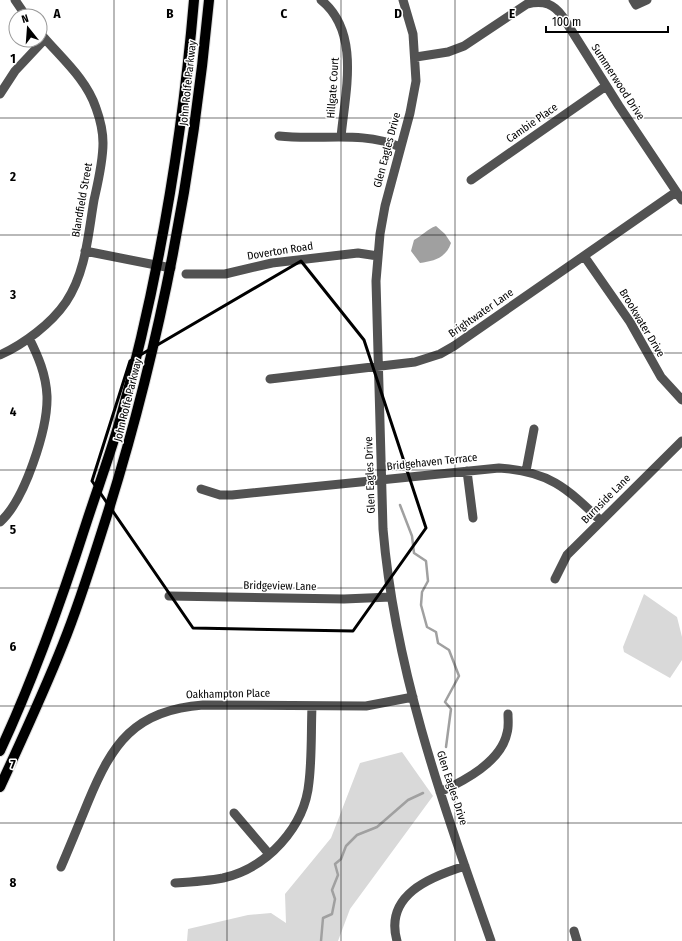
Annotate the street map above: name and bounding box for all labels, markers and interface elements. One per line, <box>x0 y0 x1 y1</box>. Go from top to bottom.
text: A <box>52 6 61 21</box>
text: B <box>166 6 174 21</box>
text: C <box>281 6 288 21</box>
text: D <box>394 6 402 21</box>
text: E <box>509 6 515 21</box>
north arrow <box>8 8 48 48</box>
scale bar <box>546 8 668 34</box>
text: N <box>20 12 30 26</box>
text: 100 m <box>552 15 581 29</box>
street label: John Rolfe Parkway <box>177 40 199 126</box>
street label: Summerwood Drive <box>589 42 647 122</box>
text: 1 <box>10 51 16 66</box>
street label: Hillgate Court <box>324 57 342 119</box>
street label: Cambie Place <box>504 101 560 145</box>
street label: Glen Eagles Drive <box>371 111 403 189</box>
street label: Blandfield Street <box>69 161 95 238</box>
text: 2 <box>9 169 16 184</box>
street label: Doverton Road <box>246 239 314 263</box>
street label: Brightwater Lane <box>446 286 516 340</box>
text: 3 <box>9 287 16 302</box>
street label: Brookwater Drive <box>617 287 667 359</box>
street label: John Rolfe Parkway <box>111 357 145 443</box>
text: 4 <box>10 404 17 419</box>
street label: Glen Eagles Drive <box>362 436 378 514</box>
street label: Bridgehaven Terrace <box>386 451 478 473</box>
street label: Burnside Lane <box>579 472 633 526</box>
text: 5 <box>10 522 16 537</box>
street label: Bridgeview Lane <box>243 579 317 593</box>
text: 6 <box>10 639 17 654</box>
street label: Oakhampton Place <box>186 687 270 701</box>
street label: Glen Eagles Drive <box>434 749 470 827</box>
text: 7 <box>10 757 16 772</box>
text: 8 <box>10 875 17 890</box>

